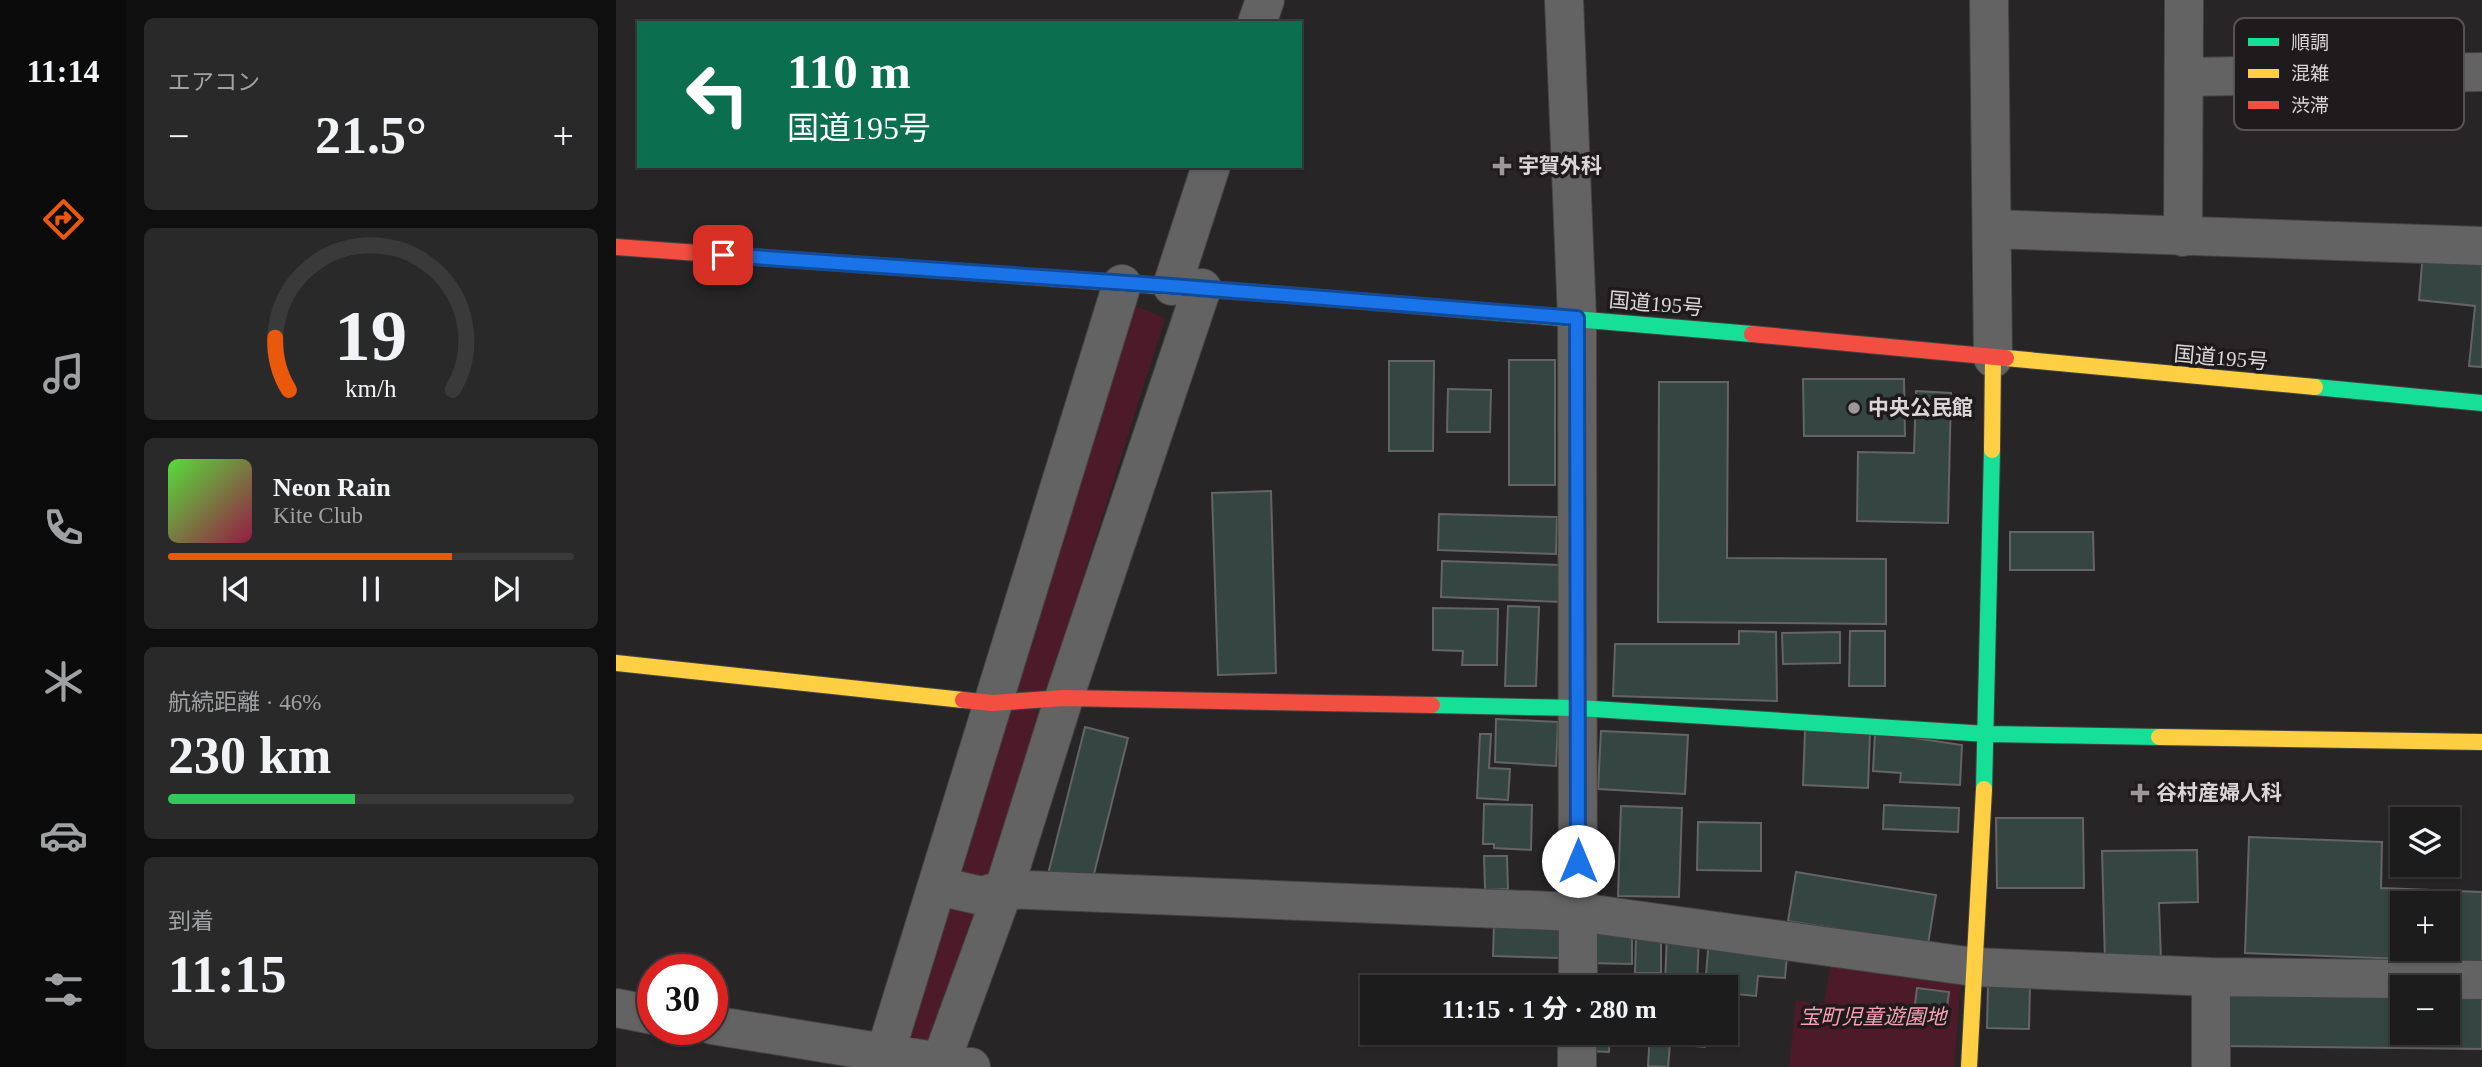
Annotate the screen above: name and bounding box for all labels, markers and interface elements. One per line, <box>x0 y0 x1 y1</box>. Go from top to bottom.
legend <box>2234 18 2464 130</box>
text: 順調 <box>2291 32 2329 53</box>
text: 110 m <box>787 44 911 99</box>
icon: left <box>672 49 763 140</box>
text: 11:14 <box>27 53 99 89</box>
text: 混雑 <box>2291 63 2329 84</box>
text: エアコン <box>168 70 260 95</box>
text: 渋滞 <box>2291 95 2329 116</box>
text: 21.5° <box>315 107 427 164</box>
text: 国道195号 <box>787 110 931 146</box>
text: − <box>168 115 189 157</box>
text: + <box>553 115 574 157</box>
place label: 宇賀外科 <box>1518 154 1602 178</box>
marker: 宇賀外科 <box>1492 156 1512 176</box>
icon: directions <box>39 195 88 244</box>
pin <box>693 225 753 285</box>
icon: arrive <box>704 236 742 274</box>
street label: 国道195号 <box>1608 288 1704 320</box>
text: 19 <box>335 295 407 376</box>
street label: 国道195号 <box>2173 342 2269 374</box>
icon: music <box>39 349 88 398</box>
text: km/h <box>345 374 397 401</box>
place label: 中央公民館 <box>1868 396 1973 420</box>
marker: 中央公民館 <box>1846 400 1862 416</box>
text: Neon Rain <box>273 473 391 502</box>
icon: phone <box>39 503 88 552</box>
text: Kite Club <box>273 503 363 528</box>
icon: previous <box>217 570 255 608</box>
icon: pause <box>352 570 390 608</box>
icon: next <box>487 570 525 608</box>
icon: climate <box>39 657 88 706</box>
text: 航続距離 · 46% <box>168 690 321 715</box>
text: 230 km <box>168 727 331 784</box>
place label: 谷村産婦人科 <box>2156 781 2282 805</box>
marker: 谷村産婦人科 <box>2130 783 2150 803</box>
map controls <box>2390 807 2460 1045</box>
button: layers <box>2390 807 2460 877</box>
icon: car <box>39 811 88 860</box>
position arrow <box>1541 824 1615 898</box>
button: + <box>2390 891 2460 961</box>
text: 到着 <box>168 909 214 934</box>
text: 11:15 <box>168 946 286 1003</box>
speed limit sign: 30 <box>637 954 728 1045</box>
icon: filters <box>39 965 88 1014</box>
button: − <box>2390 975 2460 1045</box>
text: 11:15 · 1 分 · 280 m <box>1441 995 1657 1024</box>
park label: 宝町児童遊園地 <box>1800 1005 1948 1029</box>

